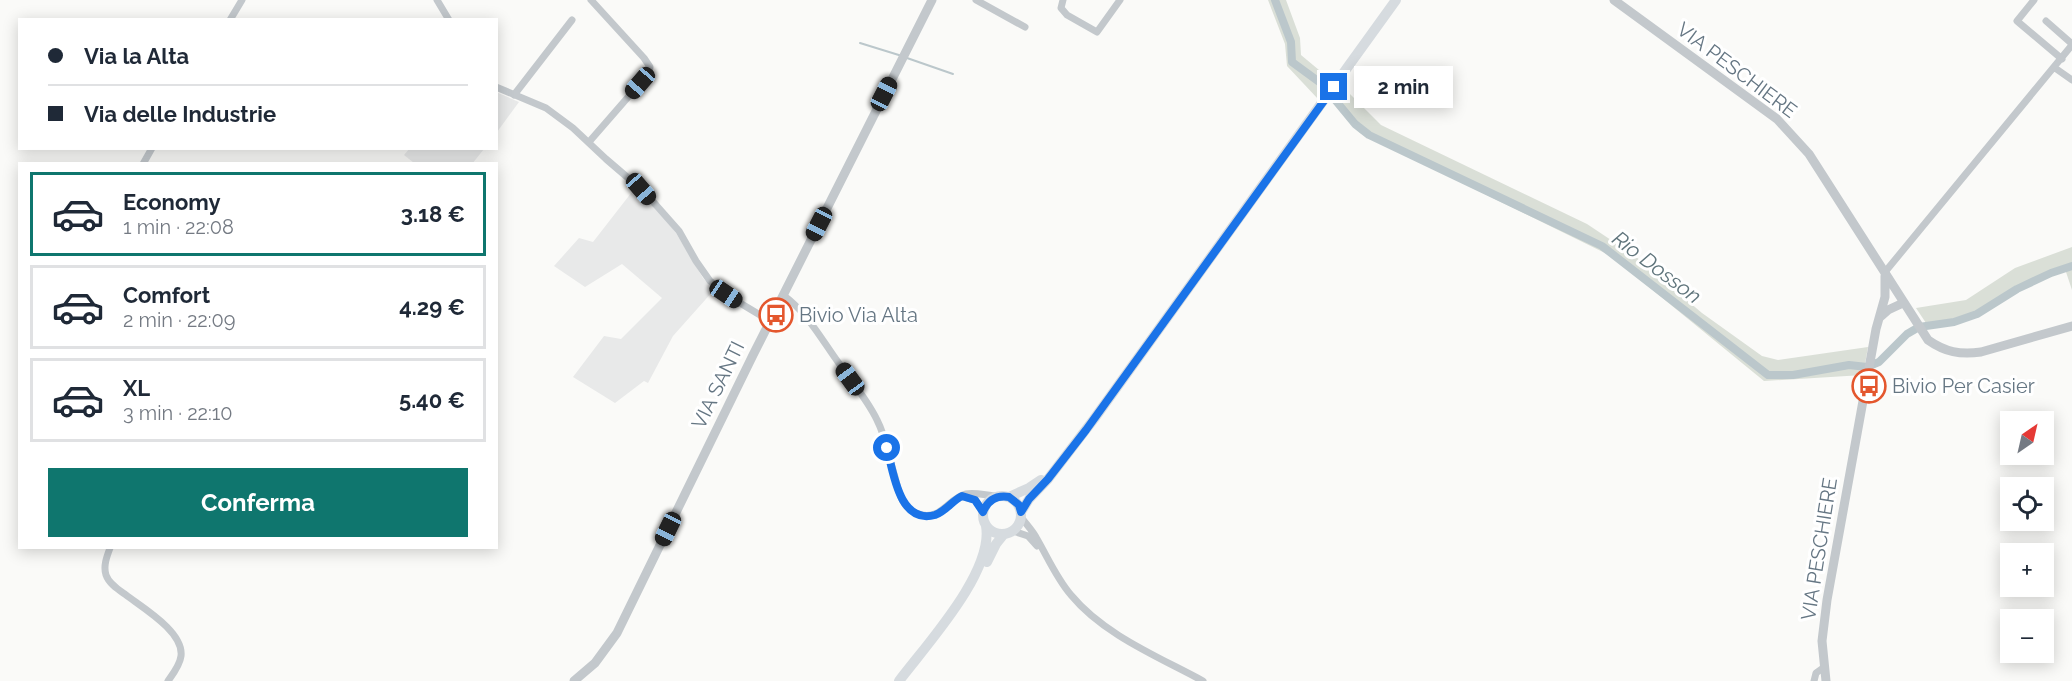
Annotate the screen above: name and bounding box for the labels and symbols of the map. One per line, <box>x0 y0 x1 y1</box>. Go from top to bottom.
street label: VIA PESCHIERE <box>1672 17 1802 123</box>
car <box>621 64 659 102</box>
callout: 2 min <box>1355 66 1454 108</box>
route end <box>1320 73 1347 100</box>
car <box>868 74 900 114</box>
car <box>622 170 660 208</box>
car <box>803 204 835 244</box>
water label: Rio Dosson <box>1608 225 1706 309</box>
car <box>706 276 746 312</box>
bus stop icon: Bivio Via Alta <box>758 297 794 333</box>
place label: Bivio Via Alta <box>799 303 918 327</box>
street label: VIA SANTI <box>686 337 750 433</box>
car <box>832 359 868 399</box>
bus stop icon: Bivio Per Casier <box>1851 368 1887 404</box>
place label: Bivio Per Casier <box>1892 374 2035 398</box>
north arrow <box>2000 411 2054 465</box>
route start <box>873 434 900 461</box>
street label: VIA PESCHIERE <box>1796 476 1842 622</box>
car <box>652 509 684 549</box>

